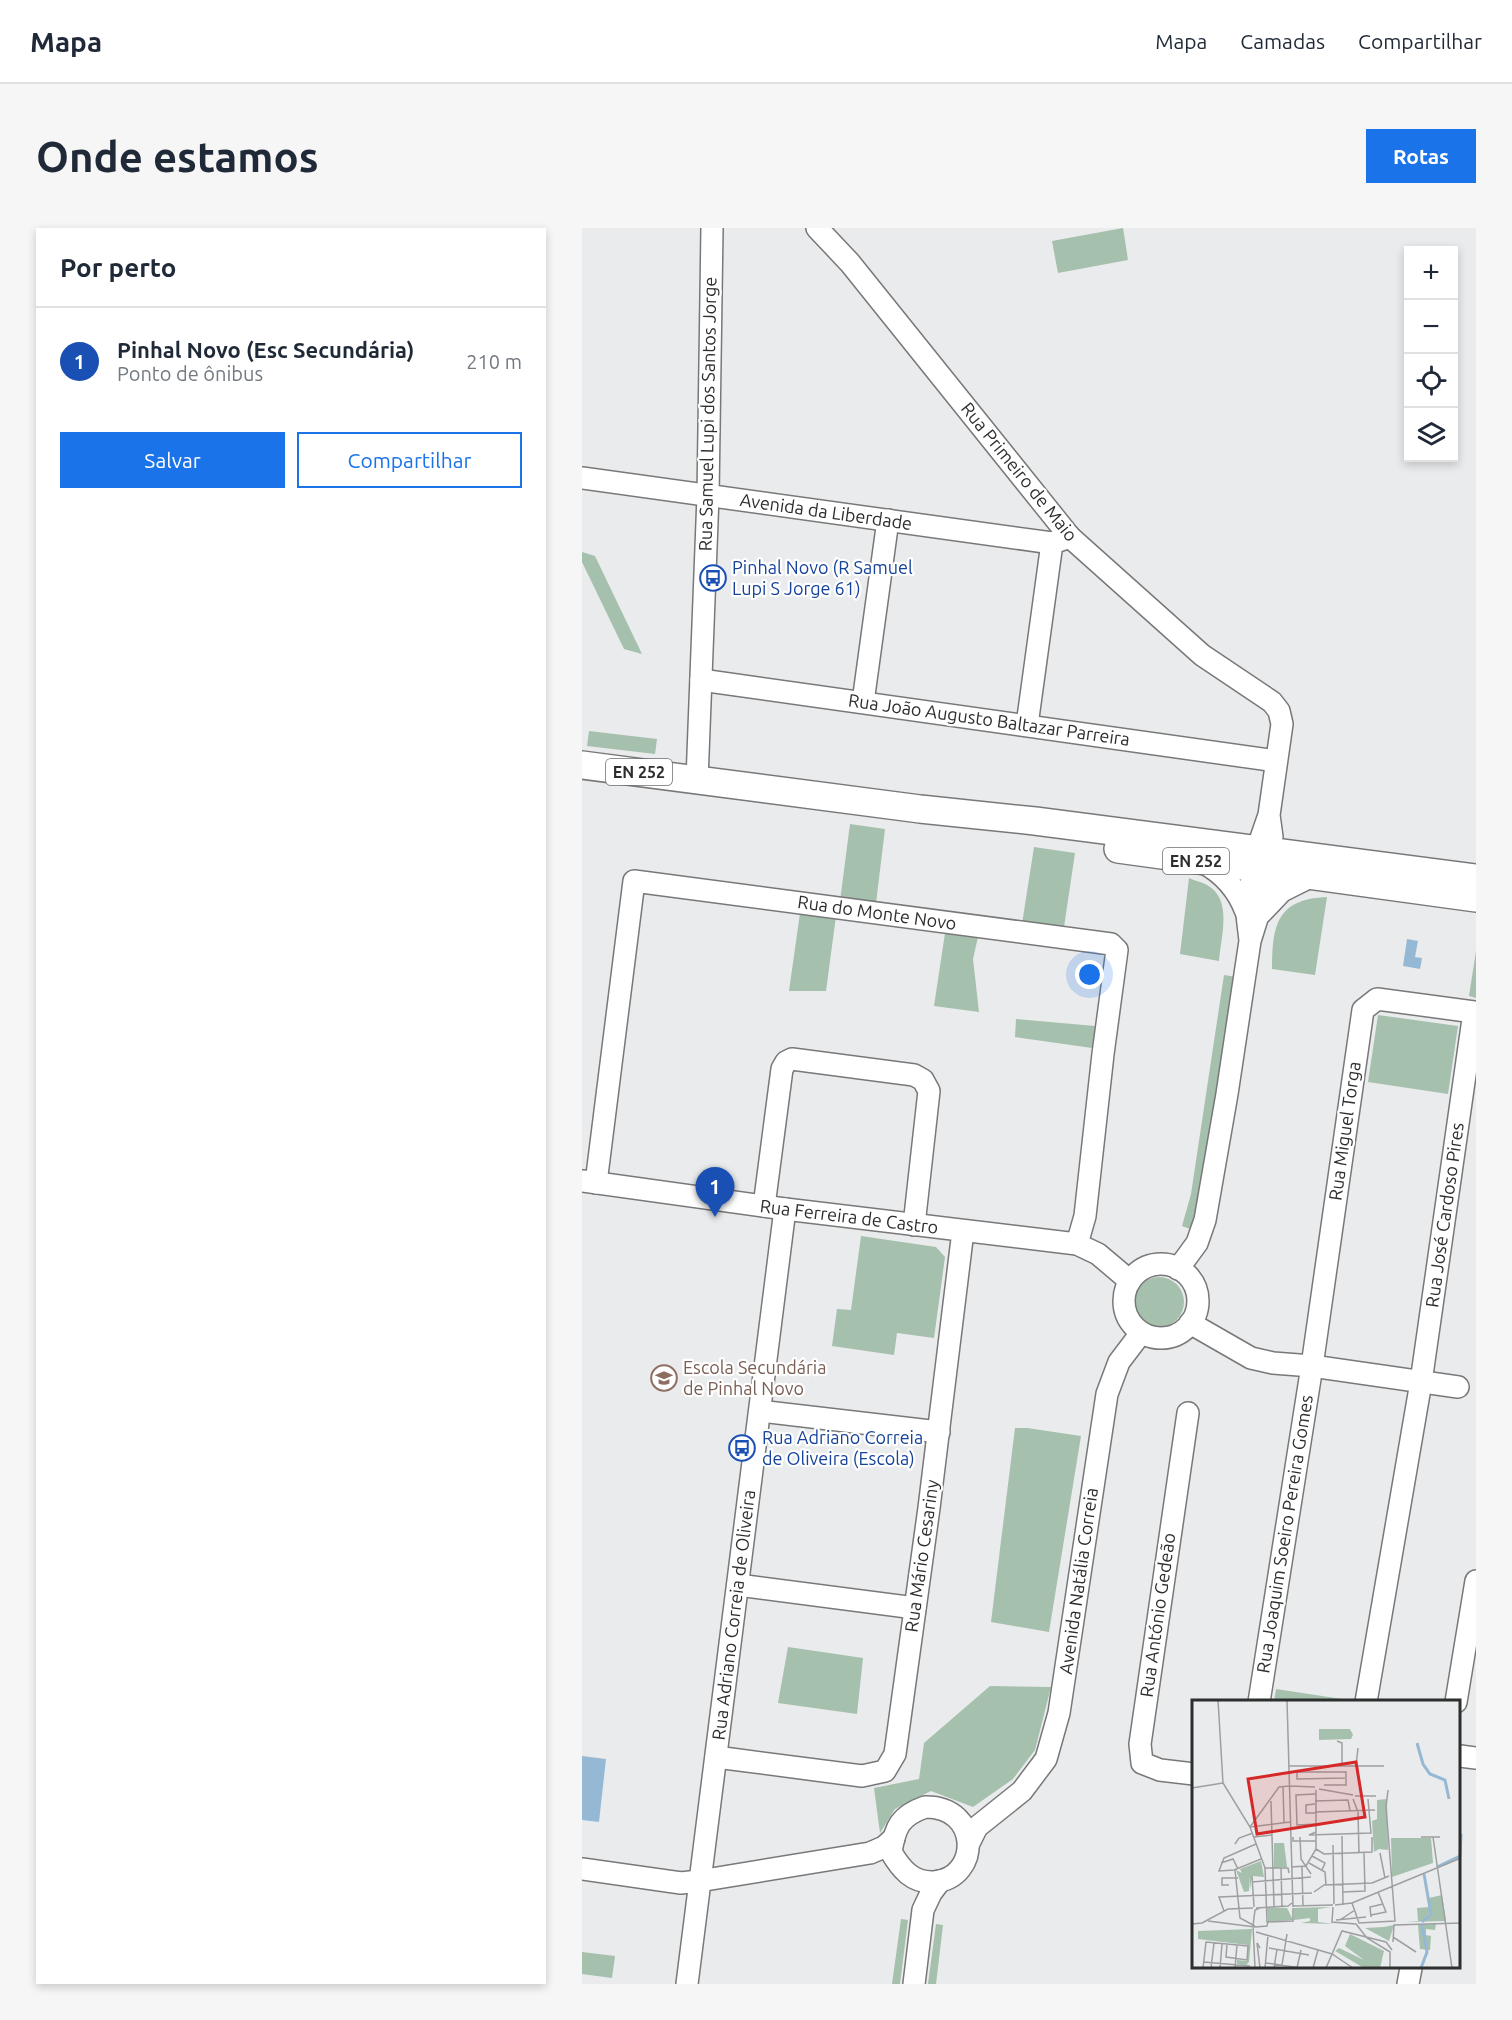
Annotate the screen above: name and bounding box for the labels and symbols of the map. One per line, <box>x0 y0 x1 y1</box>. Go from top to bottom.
street label: Rua Samuel Lupi dos Santos Jorge <box>695 277 719 551</box>
street label: Rua Primeiro de Maio <box>958 398 1082 545</box>
street label: Avenida da Liberdade <box>739 489 914 533</box>
place label: Pinhal Novo (R Samuel Lupi S Jorge 61) <box>732 557 913 599</box>
bus stop icon: Pinhal Novo (R Samuel Lupi S Jorge 61) <box>698 563 728 593</box>
street label: Rua João Augusto Baltazar Parreira <box>847 689 1131 749</box>
road number: EN 252 <box>606 759 672 785</box>
road number: EN 252 <box>1163 848 1229 874</box>
street label: Rua do Monte Novo <box>796 891 958 933</box>
your location <box>1075 960 1104 989</box>
street label: Rua Miguel Torga <box>1324 1060 1364 1202</box>
street label: Rua José Cardoso Pires <box>1421 1121 1467 1309</box>
pin: 1 <box>696 1168 734 1217</box>
street label: Rua Ferreira de Castro <box>759 1195 939 1237</box>
place label: Escola Secundária de Pinhal Novo <box>683 1357 826 1398</box>
school or university icon: Escola Secundária de Pinhal Novo <box>649 1363 679 1393</box>
street label: Rua Joaquim Soeiro Pereira Gomes <box>1252 1393 1316 1674</box>
place label: Rua Adriano Correia de Oliveira (Escola) <box>762 1427 923 1469</box>
bus stop icon: Rua Adriano Correia de Oliveira (Escola) <box>727 1433 757 1463</box>
street label: Rua Mário Cesariny <box>900 1478 942 1633</box>
street label: Avenida Natália Correia <box>1055 1486 1101 1675</box>
street label: Rua Adriano Correia de Oliveira <box>708 1489 758 1741</box>
street label: Rua António Gedeão <box>1136 1531 1178 1698</box>
inset map <box>1192 1700 1461 1969</box>

